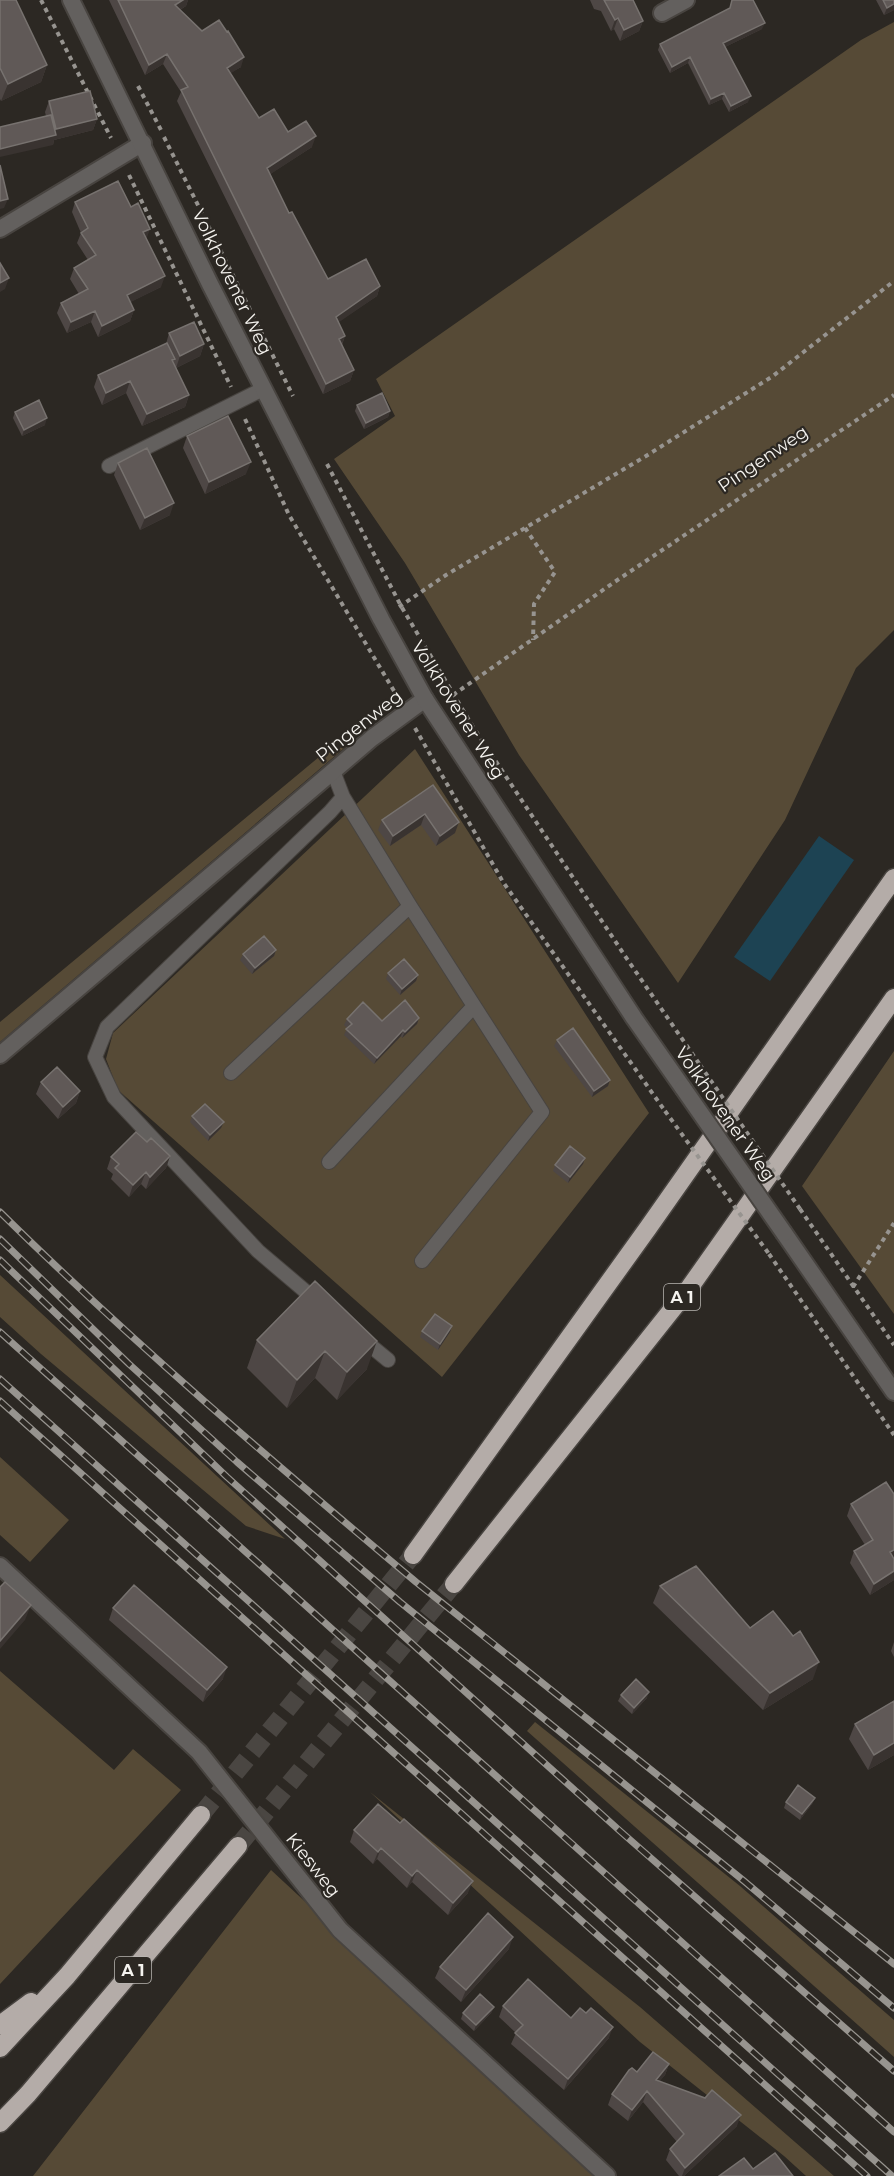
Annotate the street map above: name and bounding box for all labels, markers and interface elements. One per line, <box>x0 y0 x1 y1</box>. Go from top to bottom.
street label: Volkhovener Weg <box>187 206 277 358</box>
street label: Pingenweg <box>714 421 812 497</box>
street label: Volkhovener Weg <box>406 637 510 783</box>
street label: Pingenweg <box>311 685 407 767</box>
street label: Volkhovener Weg <box>670 1042 780 1186</box>
road number: A 1 <box>664 1284 700 1310</box>
street label: Kiesweg <box>281 1828 345 1902</box>
road number: A 1 <box>115 1957 151 1983</box>

